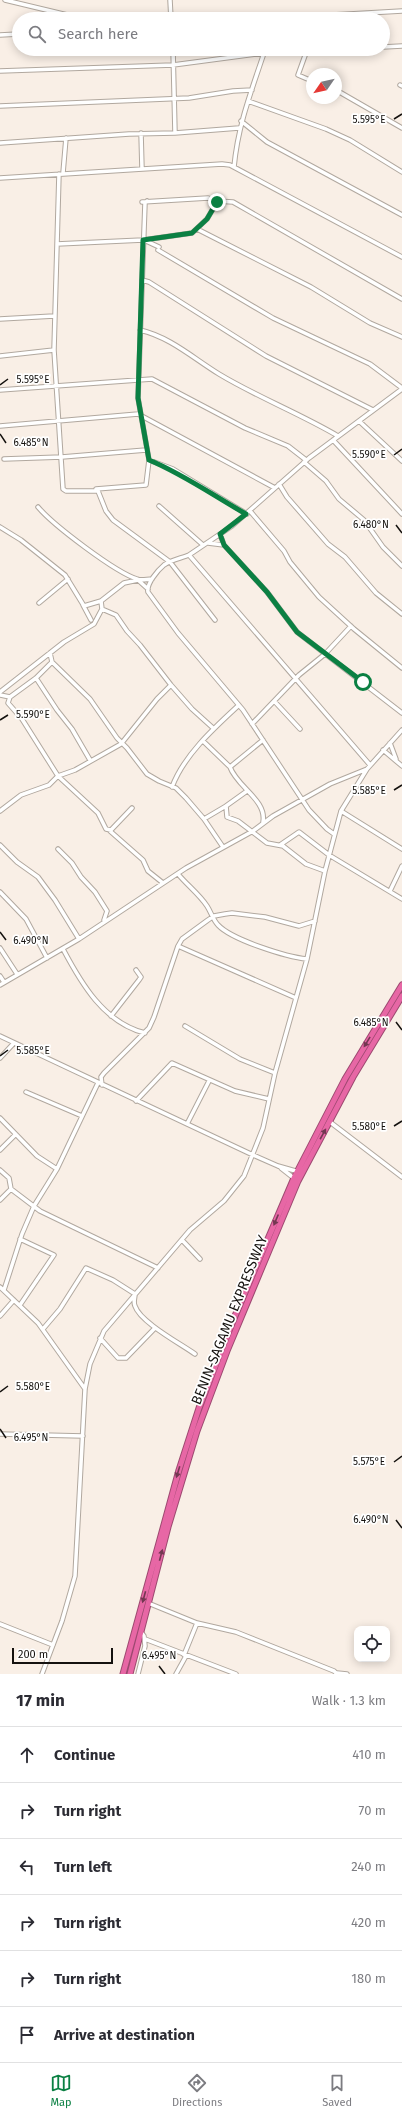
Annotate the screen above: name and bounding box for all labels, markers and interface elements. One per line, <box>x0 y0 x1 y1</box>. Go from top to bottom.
search box <box>12 12 390 56</box>
icon: search <box>26 23 48 45</box>
text: Search here <box>58 25 138 43</box>
north arrow <box>306 68 342 104</box>
text: 5.595°E <box>352 114 386 126</box>
route end <box>208 193 226 211</box>
text: 5.595°E <box>16 374 50 386</box>
text: 6.485°N <box>13 437 49 449</box>
text: 5.590°E <box>352 449 386 461</box>
text: 6.480°N <box>353 519 389 531</box>
route start <box>354 673 372 691</box>
text: 5.590°E <box>16 709 50 721</box>
text: 5.585°E <box>352 785 386 797</box>
text: 6.490°N <box>13 935 49 947</box>
text: 6.485°N <box>353 1017 389 1029</box>
one-way arrow <box>363 1036 370 1048</box>
text: 5.585°E <box>16 1045 50 1057</box>
text: 5.580°E <box>352 1121 386 1133</box>
one-way arrow <box>320 1128 326 1140</box>
one-way arrow <box>273 1215 279 1227</box>
street label: BENIN-SAGAMU EXPRESSWAY <box>188 1233 271 1407</box>
text: 5.580°E <box>16 1381 50 1393</box>
text: 6.495°N <box>14 1432 48 1444</box>
text: 5.575°E <box>353 1456 385 1468</box>
one-way arrow <box>175 1466 181 1478</box>
text: 6.490°N <box>353 1514 389 1526</box>
one-way arrow <box>158 1549 164 1561</box>
one-way arrow <box>141 1591 147 1603</box>
map controls <box>354 1626 390 1662</box>
button: locate <box>354 1626 390 1662</box>
scale bar <box>12 1646 113 1665</box>
text: 200 m <box>18 1648 48 1661</box>
text: 6.495°N <box>142 1650 176 1662</box>
text: 17 min <box>16 1690 65 1711</box>
text: Walk · 1.3 km <box>312 1693 386 1708</box>
icon: ahead <box>16 1744 38 1766</box>
text: Continue <box>54 1746 115 1764</box>
text: 410 m <box>352 1747 386 1762</box>
icon: right <box>16 1800 38 1822</box>
text: Turn right <box>54 1802 121 1820</box>
text: 70 m <box>359 1803 386 1818</box>
icon: left <box>16 1856 38 1878</box>
text: Turn left <box>54 1858 112 1876</box>
text: 240 m <box>351 1859 386 1874</box>
icon: right <box>16 1912 38 1934</box>
text: Turn right <box>54 1914 121 1932</box>
text: 420 m <box>351 1915 386 1930</box>
icon: right <box>16 1968 38 1990</box>
text: Turn right <box>54 1970 121 1988</box>
text: 180 m <box>351 1971 386 1986</box>
icon: arrive <box>16 2024 38 2046</box>
text: Arrive at destination <box>54 2026 195 2044</box>
tab: Map <box>50 2072 72 2109</box>
tab: Directions <box>172 2072 222 2109</box>
tab: Saved <box>322 2072 352 2109</box>

